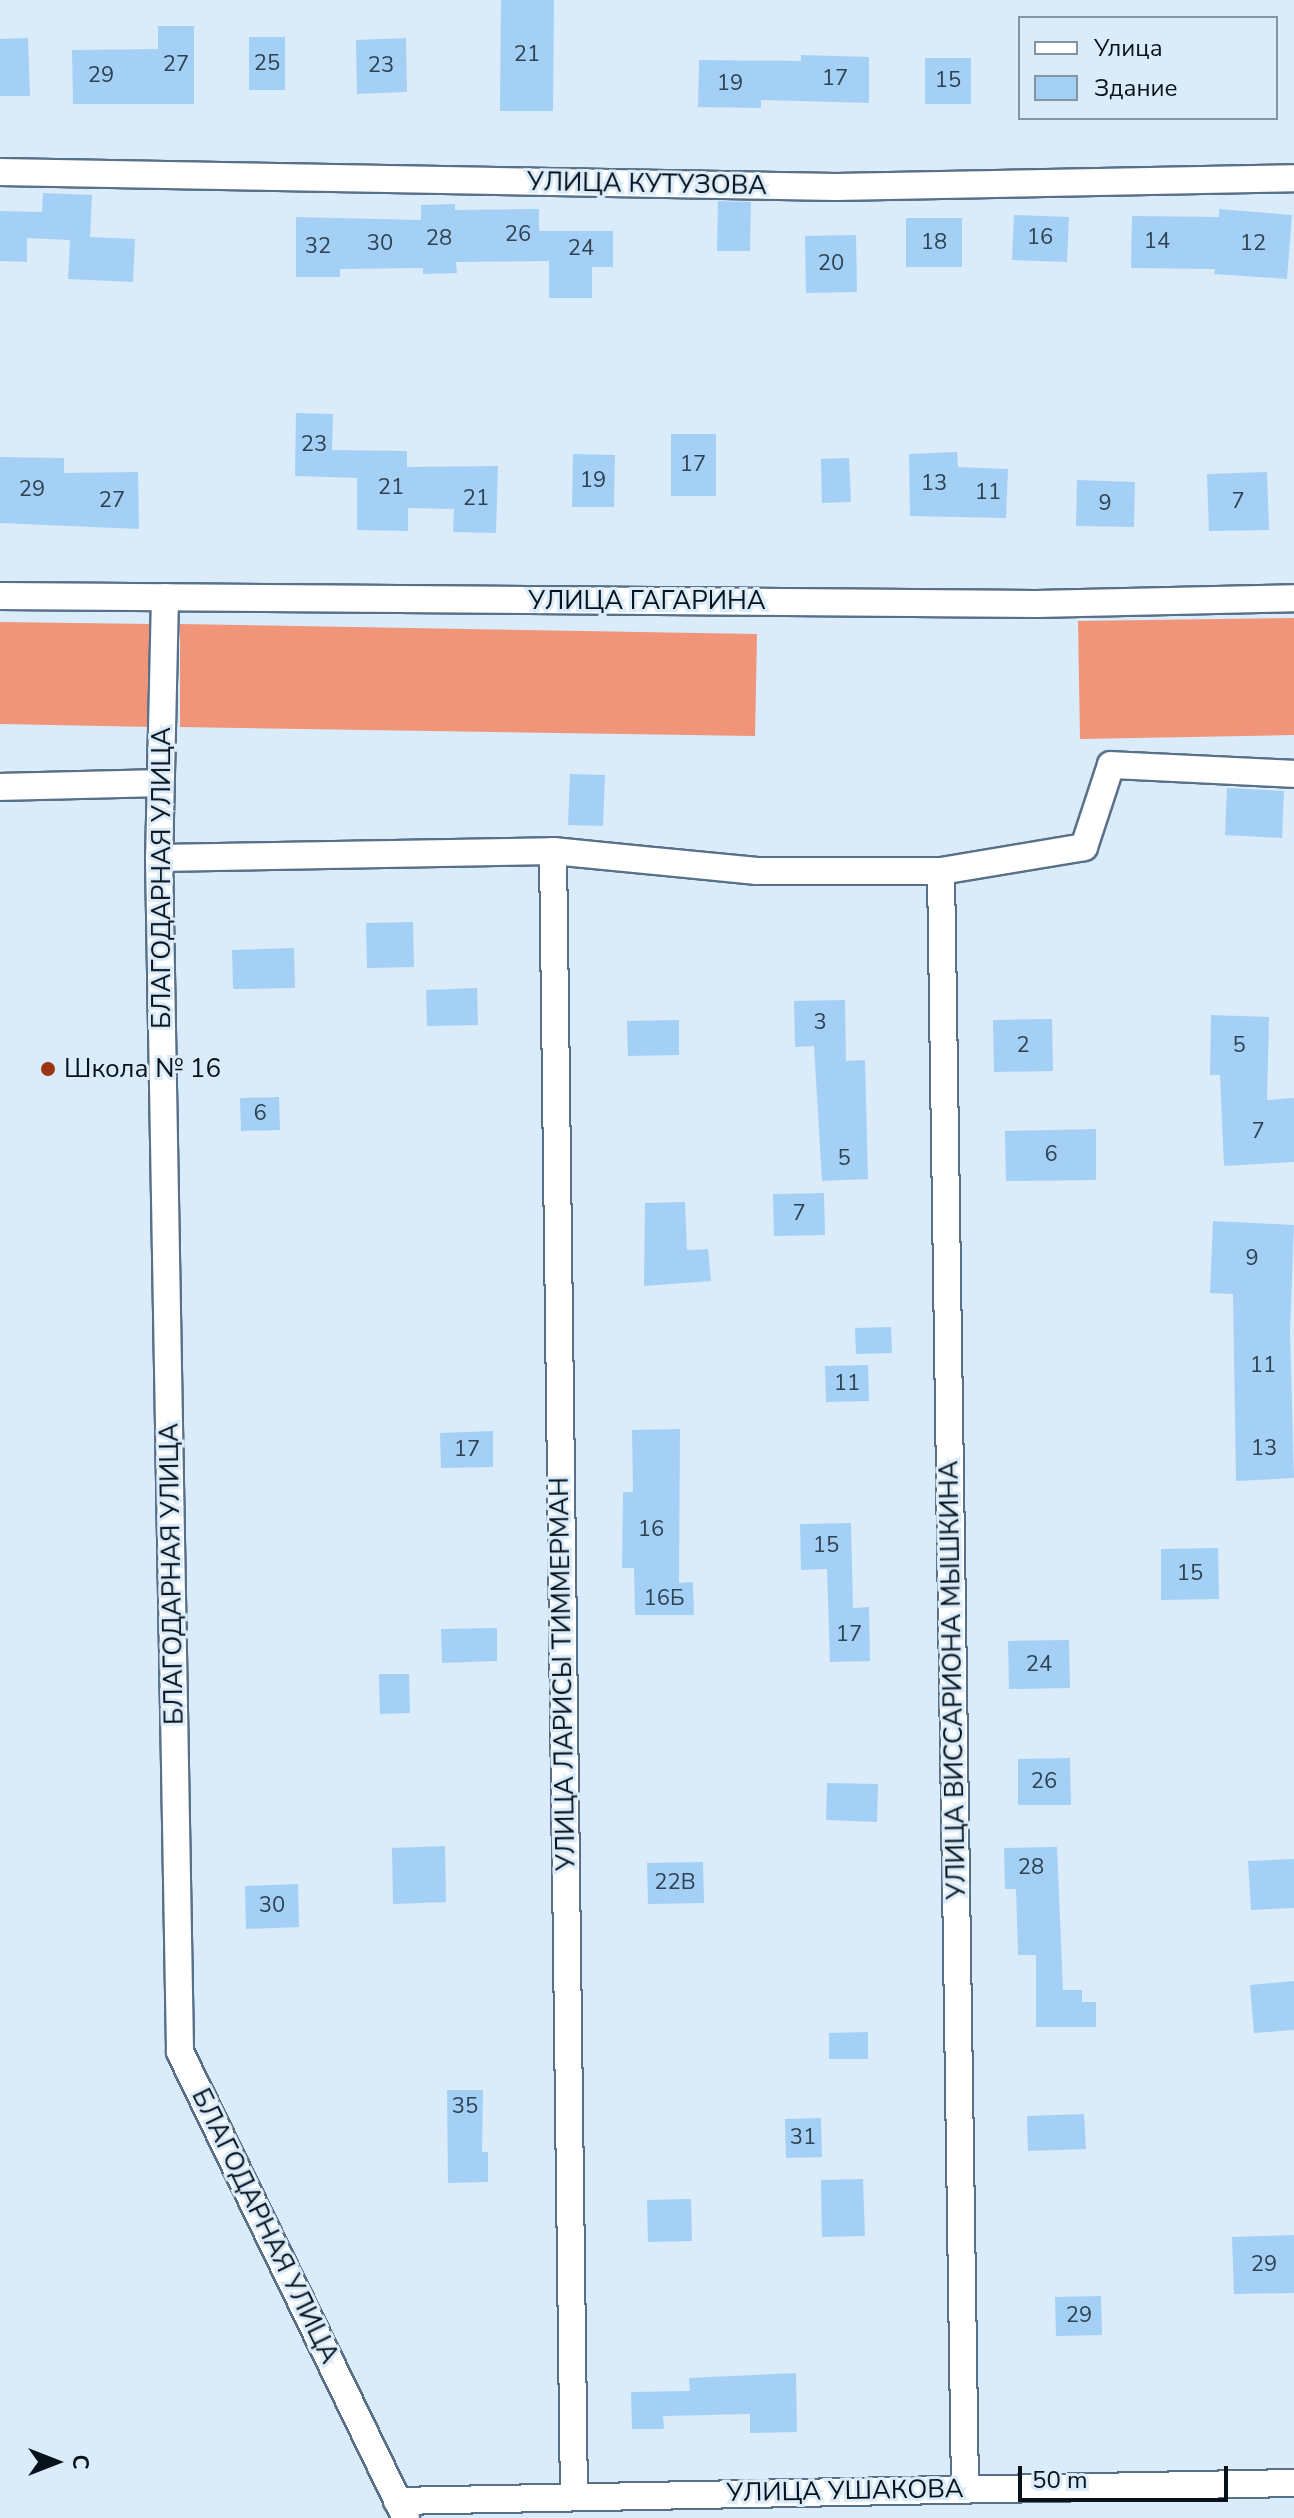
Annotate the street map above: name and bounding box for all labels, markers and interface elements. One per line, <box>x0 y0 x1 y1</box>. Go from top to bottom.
legend <box>1018 16 1278 120</box>
text: Улица <box>1094 32 1163 64</box>
house number: 21 <box>514 42 540 68</box>
house number: 25 <box>254 51 280 77</box>
house number: 27 <box>163 52 189 78</box>
house number: 23 <box>368 53 394 79</box>
house number: 29 <box>88 63 114 89</box>
house number: 17 <box>822 66 848 92</box>
house number: 15 <box>935 68 961 94</box>
house number: 19 <box>717 71 743 97</box>
text: Здание <box>1094 72 1178 104</box>
street label: УЛИЦА КУТУЗОВА <box>527 166 767 202</box>
house number: 26 <box>505 222 531 248</box>
house number: 16 <box>1027 225 1053 251</box>
house number: 28 <box>426 226 452 252</box>
house number: 14 <box>1144 229 1170 255</box>
house number: 18 <box>921 230 947 256</box>
house number: 30 <box>367 231 393 257</box>
house number: 12 <box>1240 231 1266 257</box>
house number: 32 <box>305 234 331 260</box>
house number: 24 <box>568 236 594 262</box>
house number: 20 <box>818 251 844 277</box>
house number: 23 <box>301 432 327 458</box>
house number: 17 <box>680 452 706 478</box>
house number: 19 <box>580 468 606 494</box>
house number: 13 <box>921 471 947 497</box>
house number: 21 <box>378 475 404 501</box>
house number: 29 <box>19 477 45 503</box>
house number: 11 <box>975 480 1001 506</box>
house number: 21 <box>463 486 489 512</box>
house number: 27 <box>99 488 125 514</box>
house number: 7 <box>1231 489 1245 515</box>
house number: 9 <box>1098 491 1112 517</box>
street label: УЛИЦА ГАГАРИНА <box>528 585 766 617</box>
street label: БЛАГОДАРНАЯ УЛИЦА <box>146 727 178 1029</box>
house number: 3 <box>813 1010 827 1036</box>
house number: 2 <box>1016 1033 1030 1059</box>
house number: 5 <box>1232 1033 1246 1059</box>
place label: Школа № 16 <box>64 1053 221 1085</box>
marker: Школа № 16 <box>39 1060 57 1078</box>
house number: 6 <box>253 1101 267 1127</box>
house number: 7 <box>1251 1119 1265 1145</box>
house number: 6 <box>1044 1142 1058 1168</box>
house number: 5 <box>837 1146 851 1172</box>
house number: 7 <box>792 1201 806 1227</box>
house number: 9 <box>1245 1246 1259 1272</box>
house number: 11 <box>1250 1353 1276 1379</box>
house number: 11 <box>834 1371 860 1397</box>
street label: БЛАГОДАРНАЯ УЛИЦА <box>154 1423 190 1725</box>
house number: 13 <box>1251 1436 1277 1462</box>
house number: 17 <box>454 1437 480 1463</box>
street label: УЛИЦА ВИССАРИОНА МЫШКИНА <box>934 1460 972 1900</box>
street label: УЛИЦА ЛАРИСЫ ТИММЕРМАН <box>544 1477 582 1871</box>
house number: 16 <box>638 1517 664 1543</box>
house number: 15 <box>813 1533 839 1559</box>
house number: 15 <box>1177 1561 1203 1587</box>
house number: 16Б <box>644 1586 684 1612</box>
house number: 17 <box>836 1622 862 1648</box>
house number: 24 <box>1026 1652 1052 1678</box>
house number: 26 <box>1031 1769 1057 1795</box>
house number: 28 <box>1018 1855 1044 1881</box>
house number: 22В <box>654 1870 696 1896</box>
house number: 30 <box>259 1893 285 1919</box>
street label: БЛАГОДАРНАЯ УЛИЦА <box>185 2084 345 2368</box>
house number: 35 <box>452 2094 478 2120</box>
house number: 31 <box>790 2125 816 2151</box>
house number: 29 <box>1251 2252 1277 2278</box>
house number: 29 <box>1066 2303 1092 2329</box>
north arrow <box>16 2422 96 2502</box>
scale bar <box>1022 2450 1232 2500</box>
text: С <box>65 2455 95 2469</box>
text: 50 m <box>1032 2464 1088 2496</box>
street label: УЛИЦА УШАКОВА <box>726 2473 964 2509</box>

